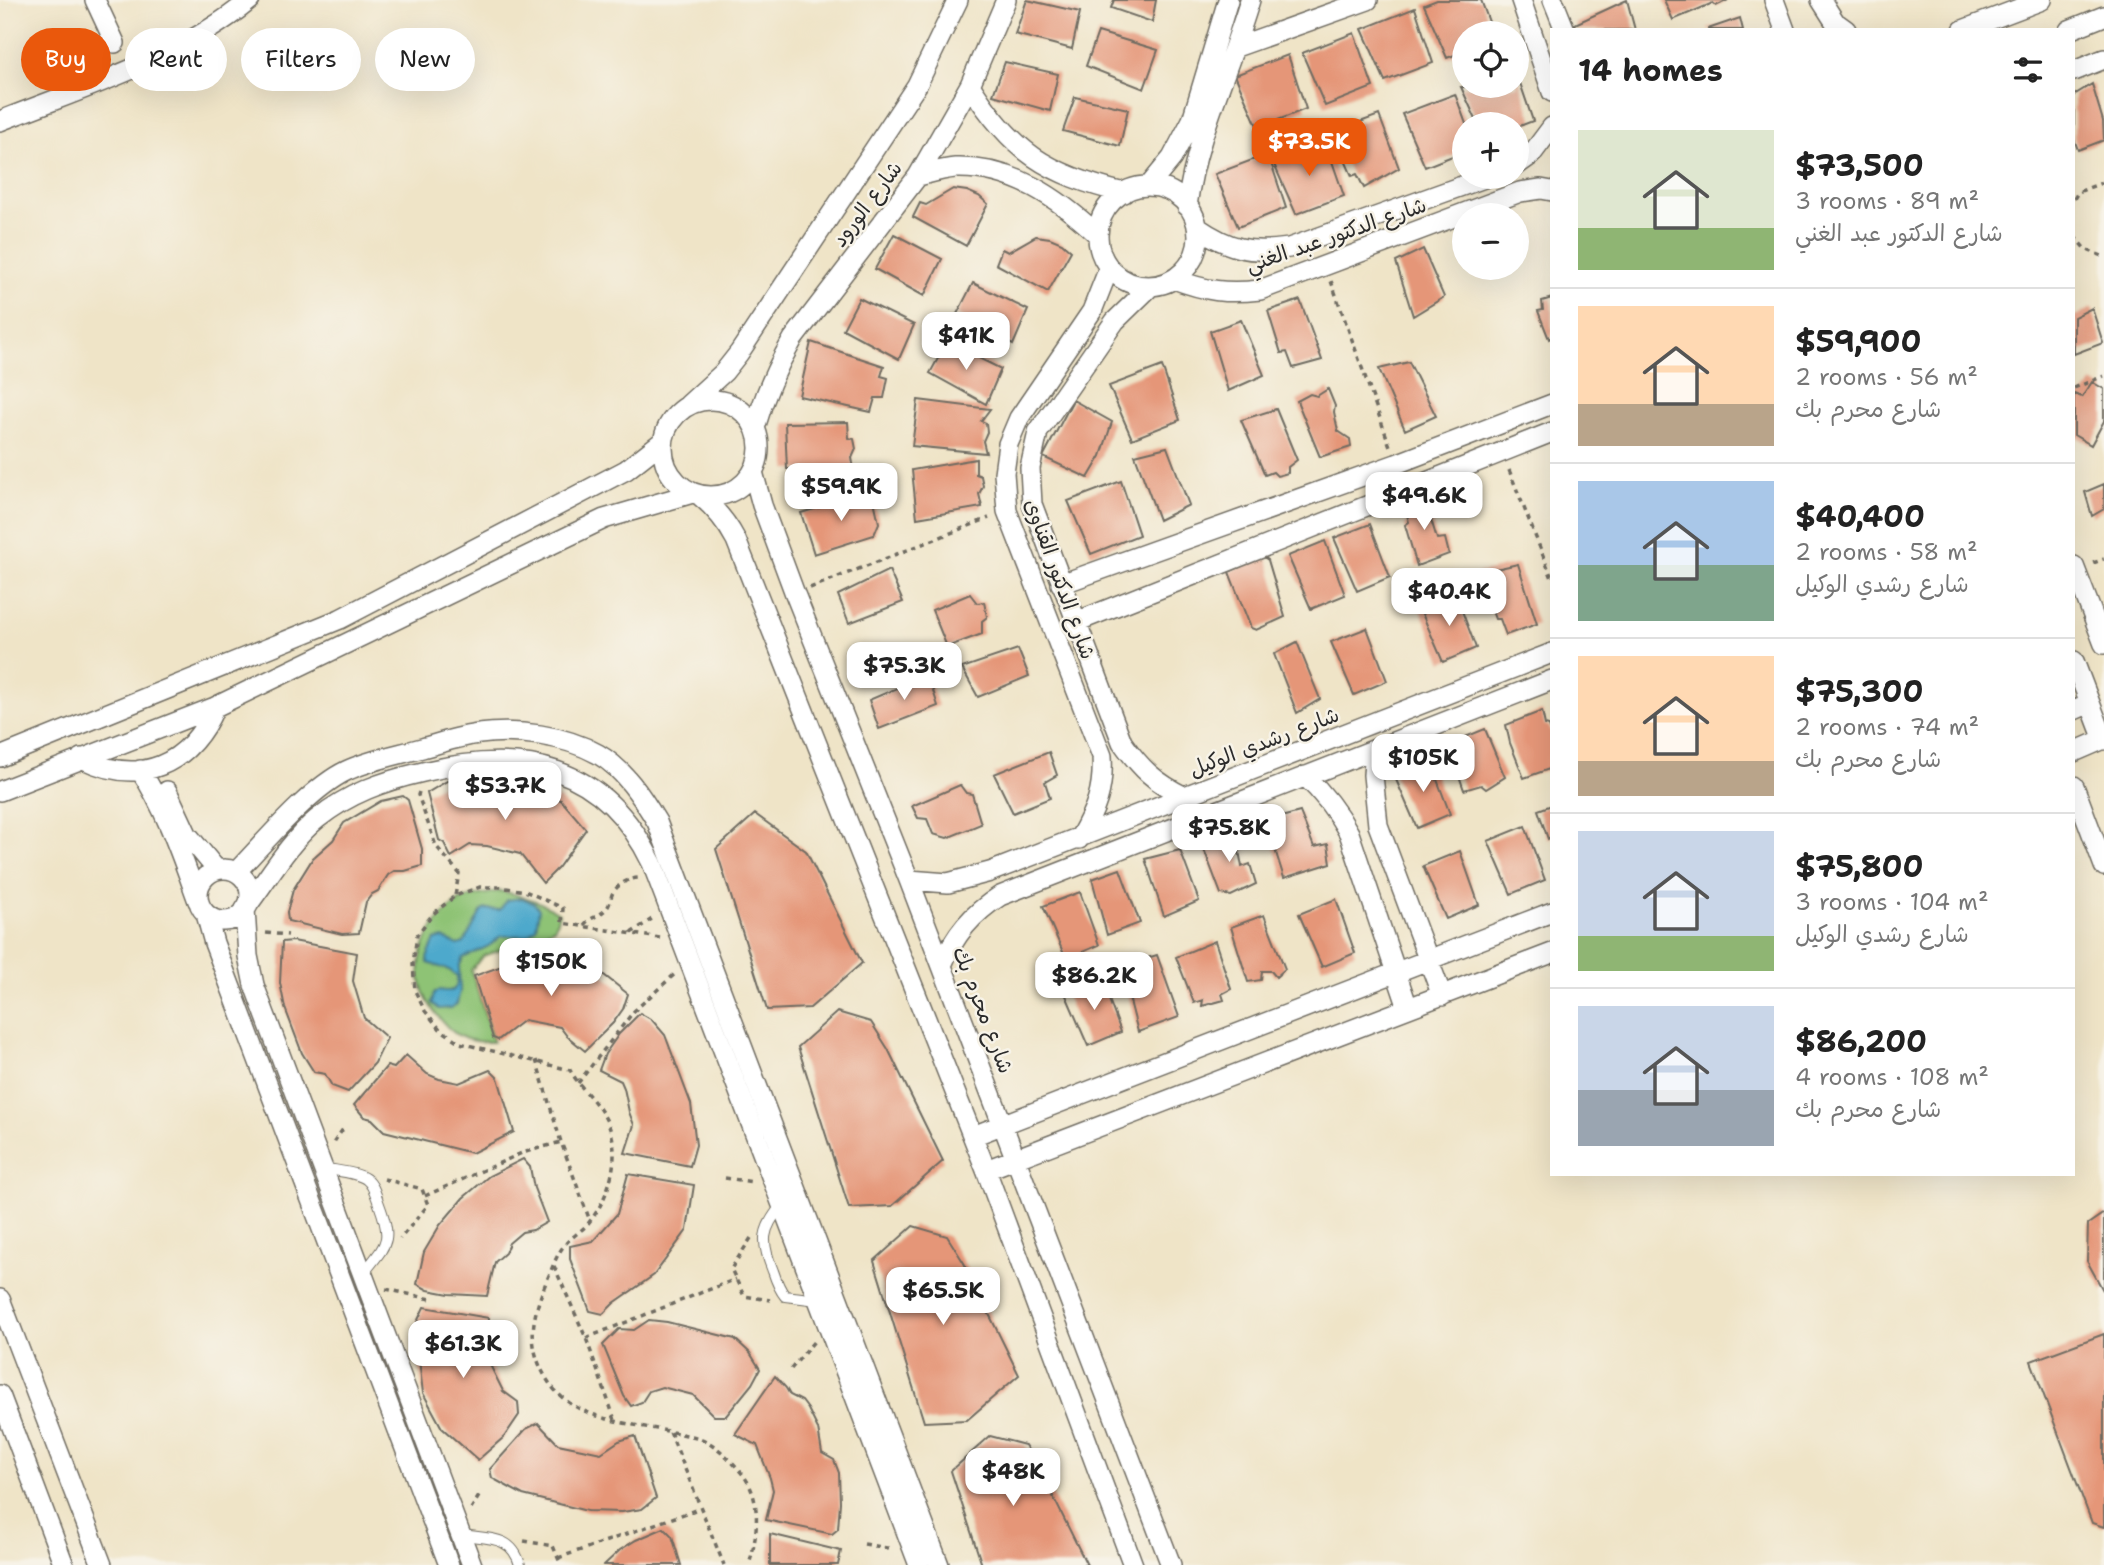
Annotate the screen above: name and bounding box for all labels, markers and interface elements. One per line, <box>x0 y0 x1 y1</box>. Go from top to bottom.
map controls <box>1452 21 1529 280</box>
button: locate <box>1452 21 1529 98</box>
chip: Buy <box>21 28 111 91</box>
chip: Rent <box>125 28 227 91</box>
chip: Filters <box>241 28 361 91</box>
chip: New <box>375 28 475 91</box>
text: 14 homes <box>1578 50 1723 91</box>
icon: filters <box>2009 51 2047 89</box>
button: + <box>1452 112 1529 189</box>
pin: $73.5K <box>1252 118 1366 178</box>
text: $73.5K <box>1268 126 1350 156</box>
text: $73,500 <box>1795 145 1924 186</box>
street label: شارع الورود <box>825 155 909 253</box>
icon: home <box>1634 158 1718 242</box>
text: 3 rooms · 89 m² <box>1795 186 1979 216</box>
street label: شارع الدكتور عبد الغني <box>1242 191 1432 284</box>
button: − <box>1452 203 1529 280</box>
text: شارع الدكتور عبد الغني <box>1795 218 2003 248</box>
pin: $41K <box>925 312 1007 372</box>
text: $41K <box>938 320 994 350</box>
text: $59,900 <box>1795 321 1921 362</box>
icon: home <box>1634 334 1718 418</box>
text: 2 rooms · 56 m² <box>1795 362 1978 392</box>
text: شارع محرم بك <box>1795 394 1941 424</box>
pin: $59.9K <box>784 463 898 523</box>
text: $59.9K <box>800 471 882 501</box>
pin: $49.6K <box>1367 472 1481 532</box>
text: $49.6K <box>1382 480 1466 510</box>
street label: شارع الدكتور القناوى <box>1017 495 1102 664</box>
text: $40,400 <box>1795 496 1925 537</box>
icon: home <box>1634 509 1718 593</box>
text: 2 rooms · 58 m² <box>1795 537 1978 567</box>
pin: $40.4K <box>1392 568 1506 628</box>
text: شارع رشدي الوكيل <box>1795 569 1969 599</box>
text: $40.4K <box>1407 576 1491 606</box>
pin: $75.3K <box>847 642 961 702</box>
text: $75.3K <box>863 650 945 680</box>
text: $75,300 <box>1795 671 1924 712</box>
icon: home <box>1634 684 1718 768</box>
street label: شارع رشدي الوكيل <box>1185 700 1343 784</box>
text: 2 rooms · 74 m² <box>1795 712 1979 742</box>
pin: $105K <box>1374 734 1472 794</box>
text: $105K <box>1388 742 1458 772</box>
text: شارع محرم بك <box>1795 744 1941 774</box>
pin: $53.7K <box>448 762 562 822</box>
text: $53.7K <box>464 770 546 800</box>
pin: $75.8K <box>1172 804 1286 864</box>
text: $75.8K <box>1188 812 1270 842</box>
text: $75,800 <box>1795 846 1923 887</box>
icon: home <box>1634 859 1718 943</box>
text: 3 rooms · 104 m² <box>1795 887 1988 917</box>
text: شارع رشدي الوكيل <box>1795 919 1969 949</box>
pin: $150K <box>502 939 600 998</box>
street label: شارع محرم بك <box>944 943 1020 1078</box>
text: $150K <box>515 946 587 976</box>
pin: $86.2K <box>1037 953 1151 1012</box>
text: $86.2K <box>1051 960 1137 990</box>
text: $86,200 <box>1795 1021 1927 1062</box>
icon: home <box>1634 1034 1718 1118</box>
text: 4 rooms · 108 m² <box>1795 1062 1989 1092</box>
text: شارع محرم بك <box>1795 1094 1941 1124</box>
pin: $65.5K <box>886 1268 1000 1327</box>
text: $65.5K <box>902 1275 984 1305</box>
pin: $61.3K <box>406 1320 520 1380</box>
text: $61.3K <box>424 1328 502 1358</box>
pin: $48K <box>972 1448 1054 1508</box>
text: $48K <box>981 1456 1045 1486</box>

